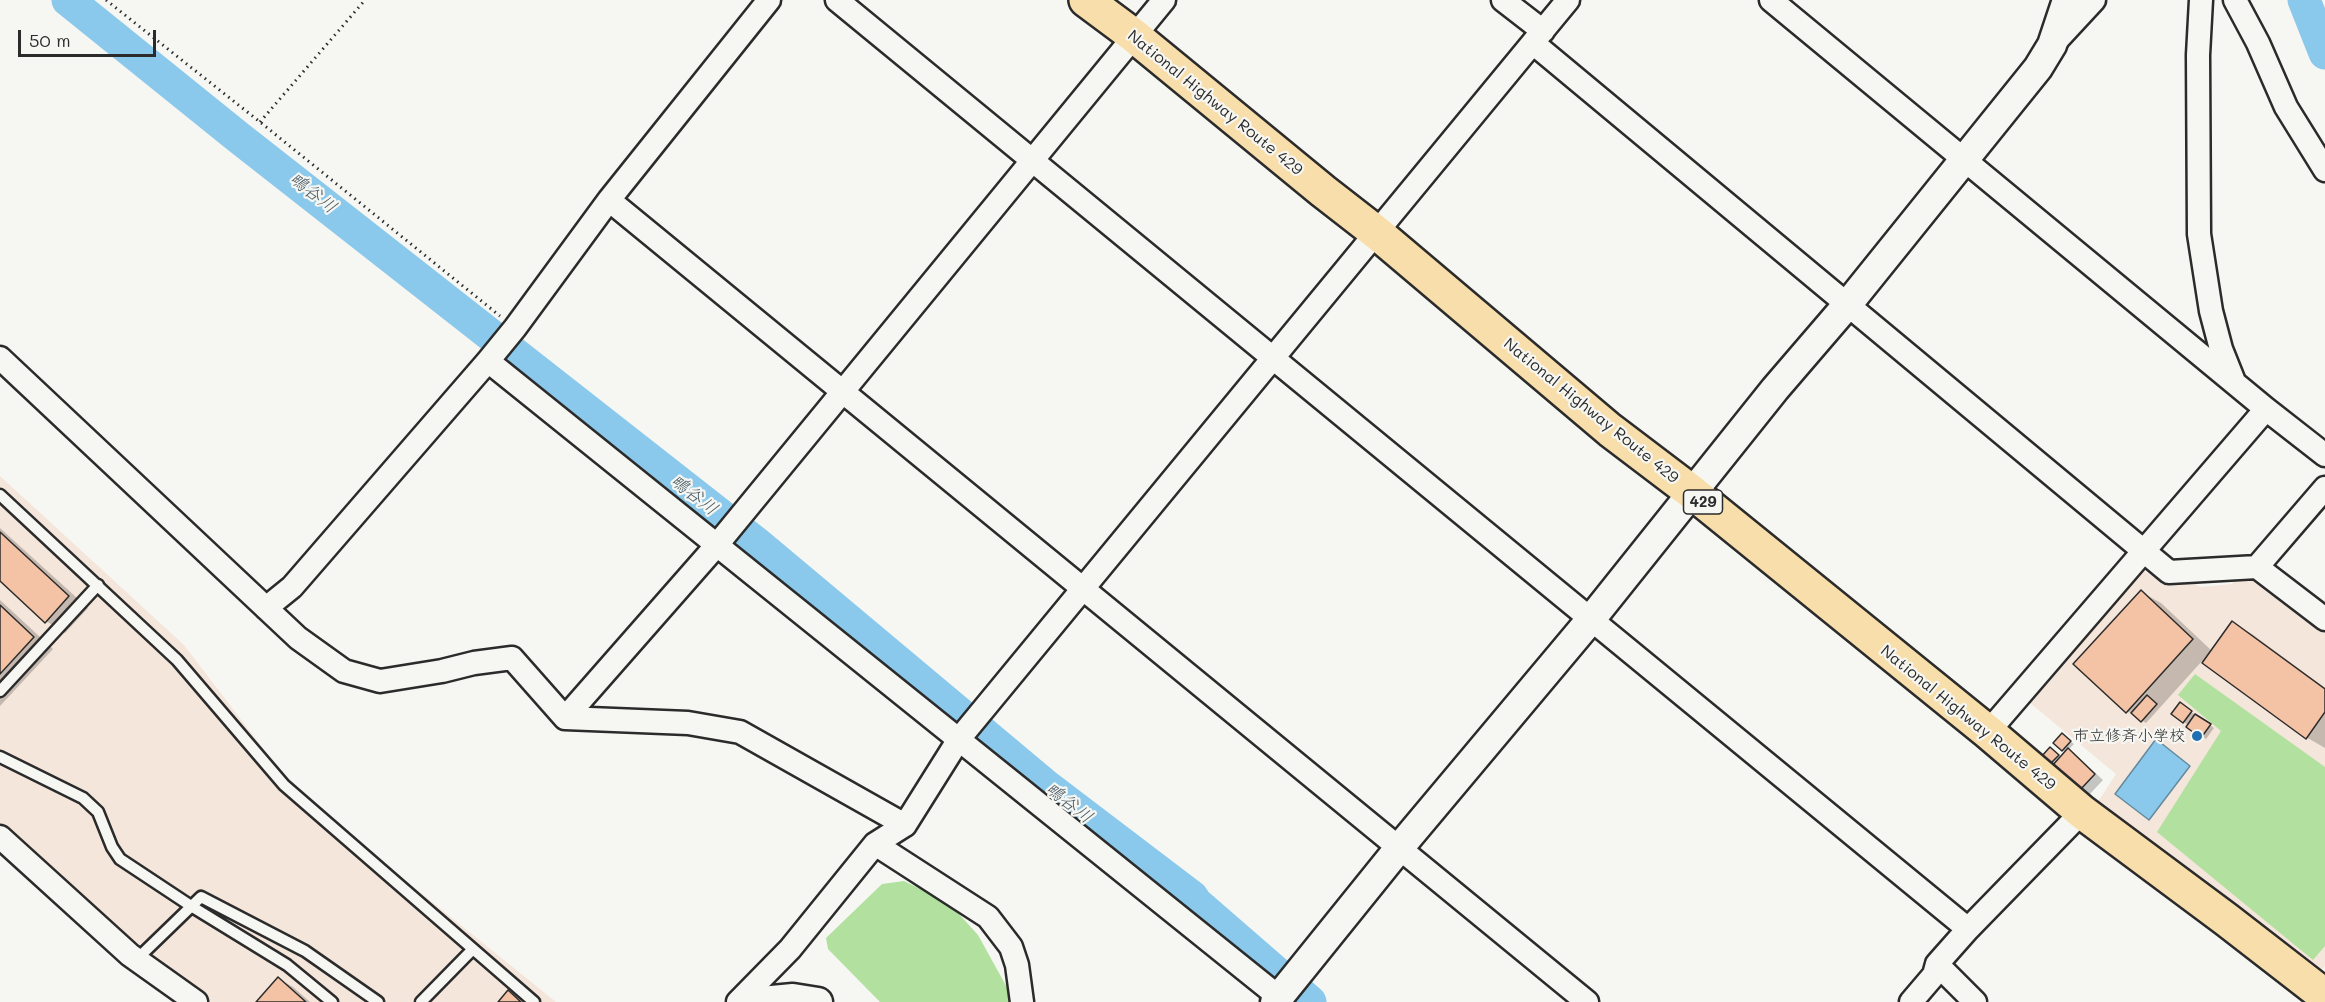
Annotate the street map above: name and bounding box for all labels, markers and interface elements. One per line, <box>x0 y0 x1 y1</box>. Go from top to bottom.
scale bar <box>21 18 159 56</box>
street label: National Highway Route 429 <box>1123 26 1307 180</box>
text: 50 m <box>29 28 71 52</box>
water label: 鴫谷川 <box>285 168 341 218</box>
street label: National Highway Route 429 <box>1499 334 1683 488</box>
water label: 鴫谷川 <box>666 470 722 520</box>
road number: 429 <box>1684 490 1722 514</box>
street label: National Highway Route 429 <box>1876 641 2060 795</box>
place label: 市立修斉小学校 <box>2073 726 2185 746</box>
marker: 市立修斉小学校 <box>2190 729 2204 743</box>
water label: 鴫谷川 <box>1041 778 1097 828</box>

